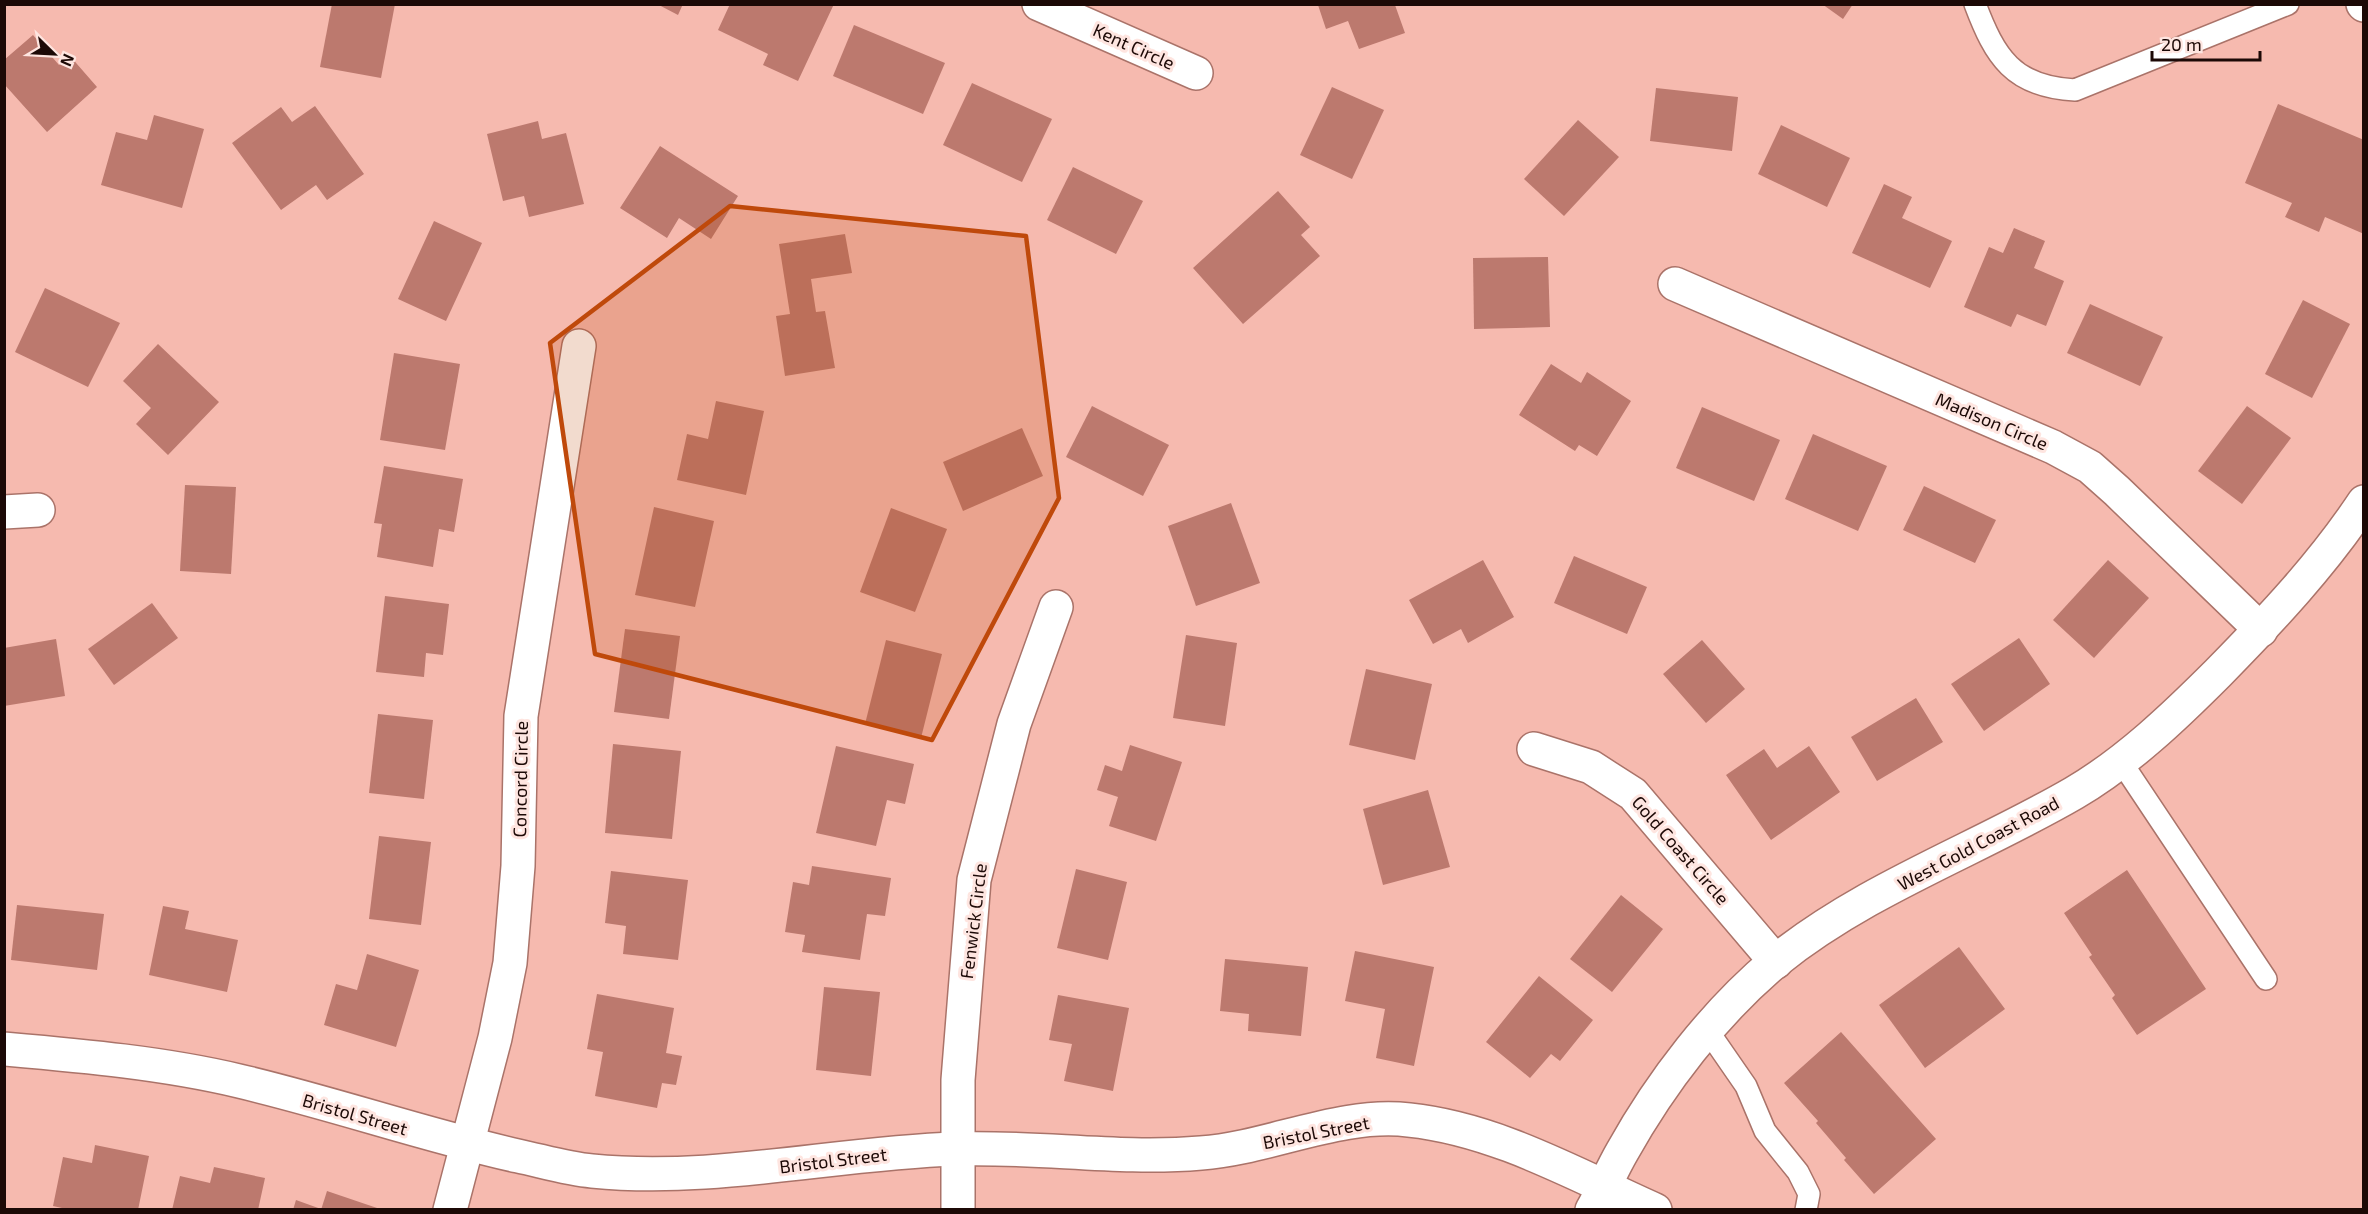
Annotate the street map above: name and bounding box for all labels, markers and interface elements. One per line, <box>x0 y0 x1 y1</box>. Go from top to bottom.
street label: Kent Circle <box>1090 18 1178 74</box>
north arrow <box>24 24 84 84</box>
scale bar <box>2152 24 2260 62</box>
text: 20 m <box>2161 33 2202 55</box>
text: N <box>57 51 79 69</box>
street label: Madison Circle <box>1933 387 2051 455</box>
street label: Concord Circle <box>508 720 532 838</box>
street label: Gold Coast Circle <box>1628 791 1734 909</box>
street label: West Gold Coast Road <box>1894 791 2062 895</box>
street label: Fenwick Circle <box>955 862 991 980</box>
street label: Bristol Street <box>300 1089 410 1139</box>
street label: Bristol Street <box>1261 1111 1371 1153</box>
street label: Bristol Street <box>778 1142 888 1177</box>

